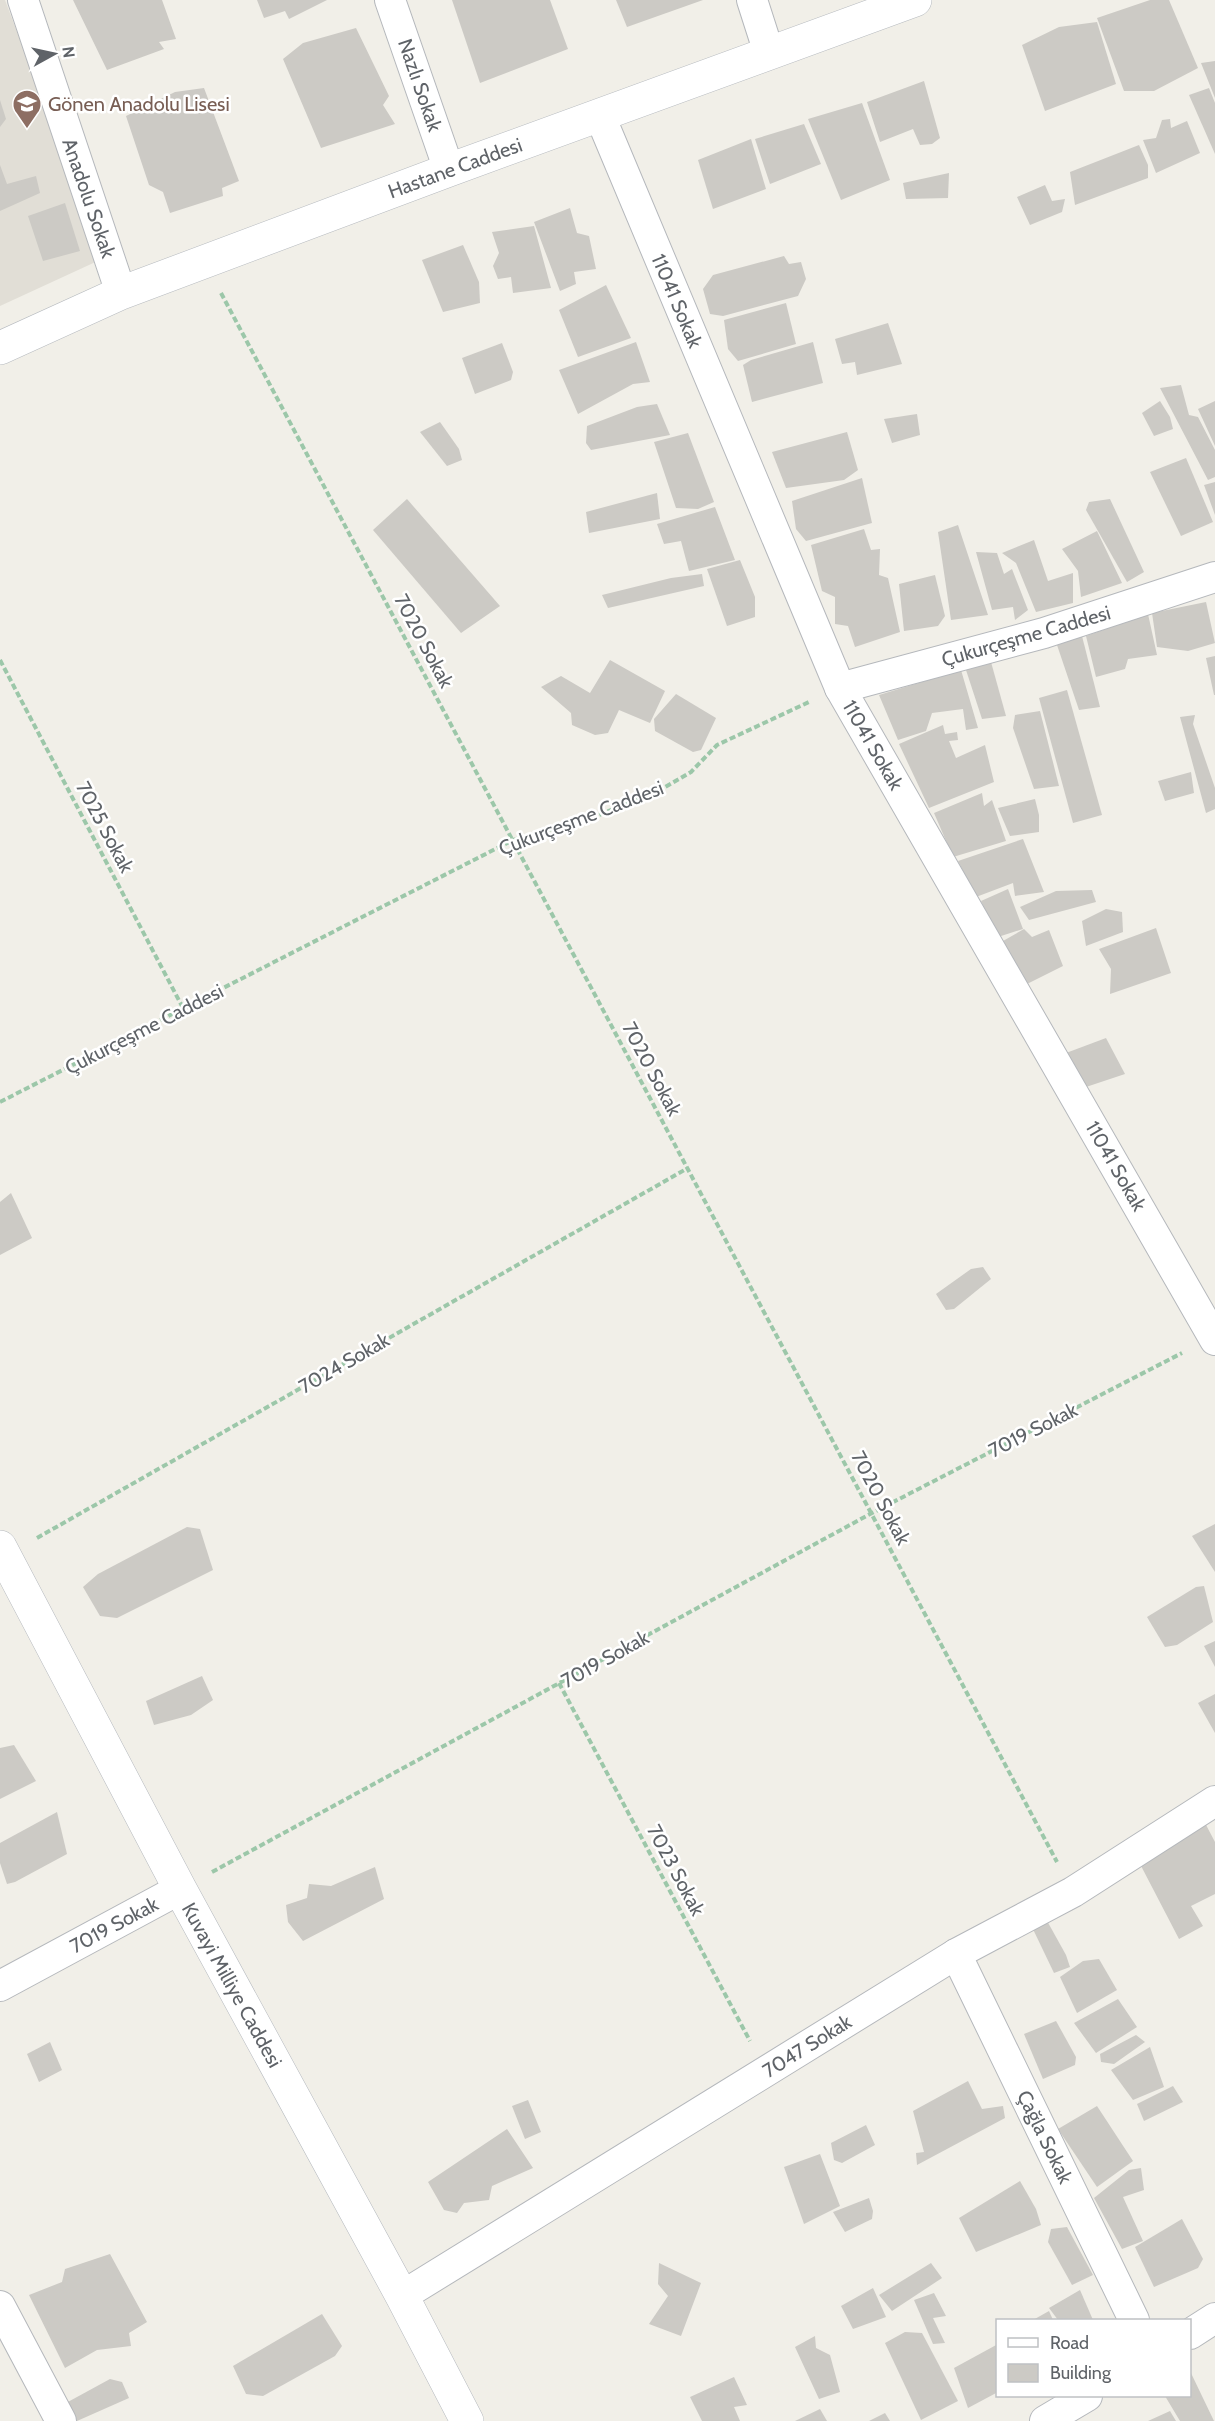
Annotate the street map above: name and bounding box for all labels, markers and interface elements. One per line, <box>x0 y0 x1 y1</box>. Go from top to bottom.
north arrow <box>24 24 84 84</box>
street label: Nazlı Sokak <box>393 35 447 135</box>
text: N <box>58 45 79 59</box>
school or university icon: Gönen Anadolu Lisesi <box>11 88 43 130</box>
place label: Gönen Anadolu Lisesi <box>48 92 230 116</box>
street label: Hastane Caddesi <box>385 133 525 203</box>
street label: Anadolu Sokak <box>57 135 121 261</box>
street label: 11041 Sokak <box>646 250 708 352</box>
street label: 7020 Sokak <box>389 590 459 692</box>
street label: Çukurçeşme Caddesi <box>939 600 1113 672</box>
street label: 11041 Sokak <box>838 696 908 794</box>
street label: Çukurçeşme Caddesi <box>495 776 667 860</box>
street label: 7025 Sokak <box>71 777 139 877</box>
street label: Çukurçeşme Caddesi <box>61 979 227 1079</box>
street label: 7020 Sokak <box>617 1018 687 1120</box>
street label: 11041 Sokak <box>1081 1117 1151 1215</box>
street label: 7024 Sokak <box>294 1327 394 1399</box>
street label: 7019 Sokak <box>985 1397 1081 1463</box>
street label: 7020 Sokak <box>846 1447 916 1549</box>
street label: 7019 Sokak <box>557 1625 653 1693</box>
street label: 7023 Sokak <box>642 1820 710 1920</box>
street label: 7019 Sokak <box>66 1892 162 1958</box>
street label: Kuvayi Milliye Caddesi <box>177 1898 287 2072</box>
street label: 7047 Sokak <box>758 2009 856 2083</box>
street label: Çağla Sokak <box>1012 2086 1078 2188</box>
legend <box>996 2319 1191 2397</box>
text: Road <box>1050 2332 1089 2354</box>
text: Building <box>1050 2362 1112 2384</box>

